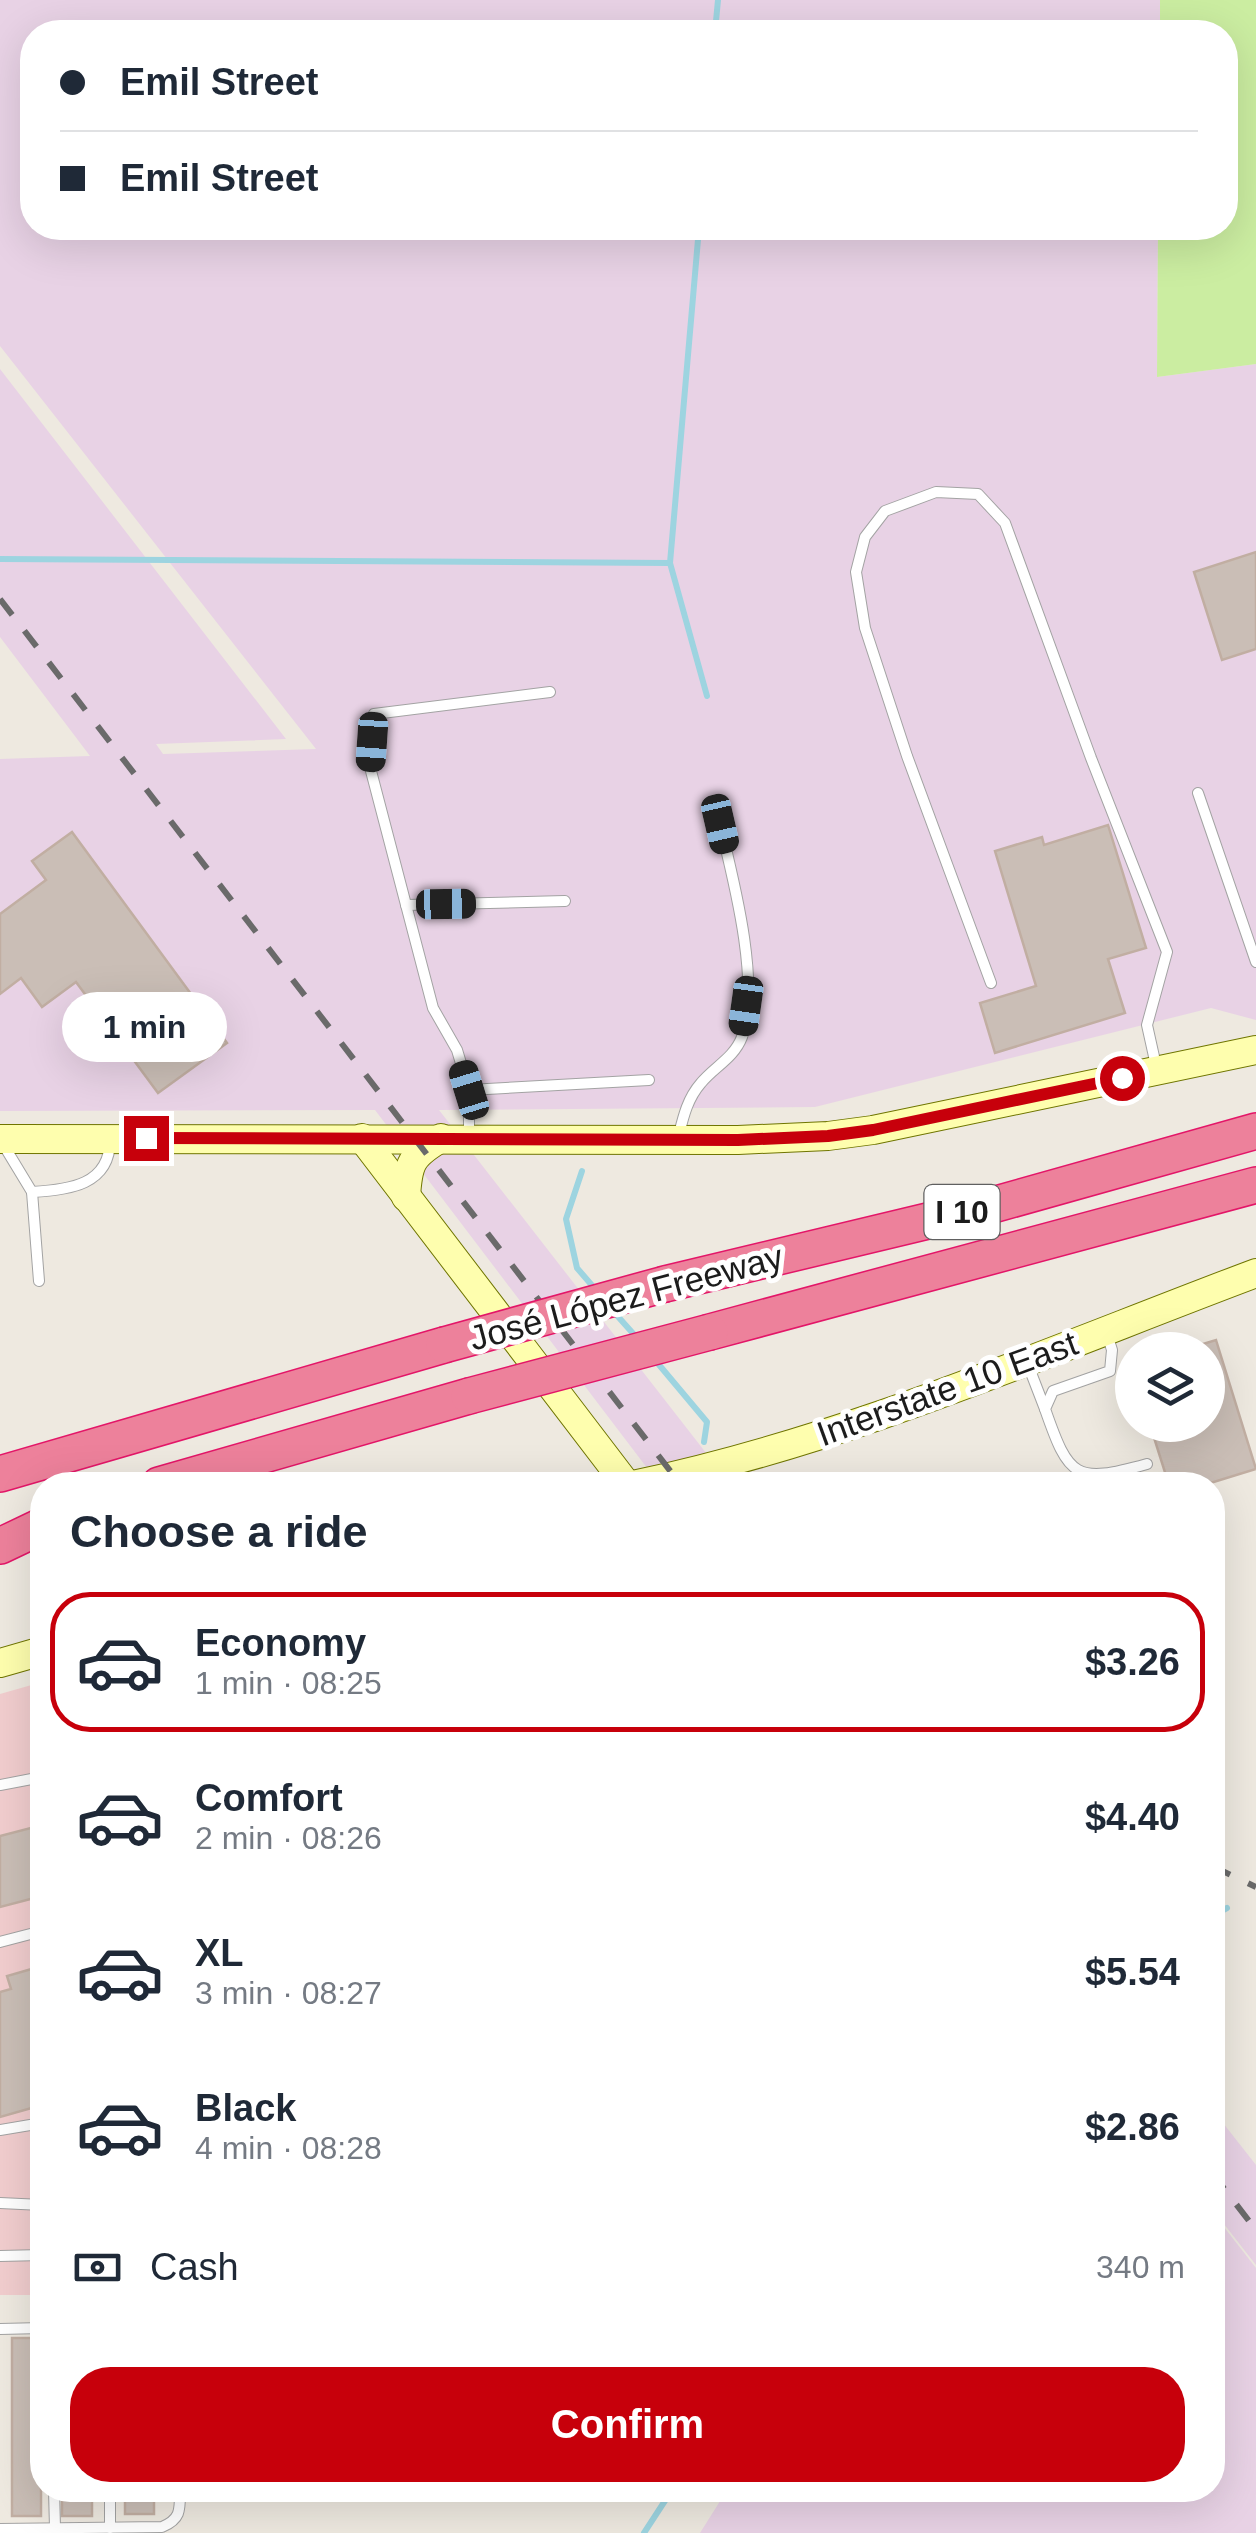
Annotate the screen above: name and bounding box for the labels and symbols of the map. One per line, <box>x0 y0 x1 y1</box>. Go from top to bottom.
car <box>355 711 389 773</box>
car <box>699 791 741 857</box>
car <box>416 888 476 920</box>
car <box>727 974 765 1038</box>
callout: 1 min <box>64 993 228 1063</box>
route start <box>1100 1056 1145 1101</box>
car <box>446 1057 492 1123</box>
route end <box>124 1116 169 1161</box>
road number: I 10 <box>924 1185 1000 1239</box>
street label: José López Freeway <box>465 1236 787 1358</box>
street label: Interstate 10 East <box>811 1323 1083 1453</box>

